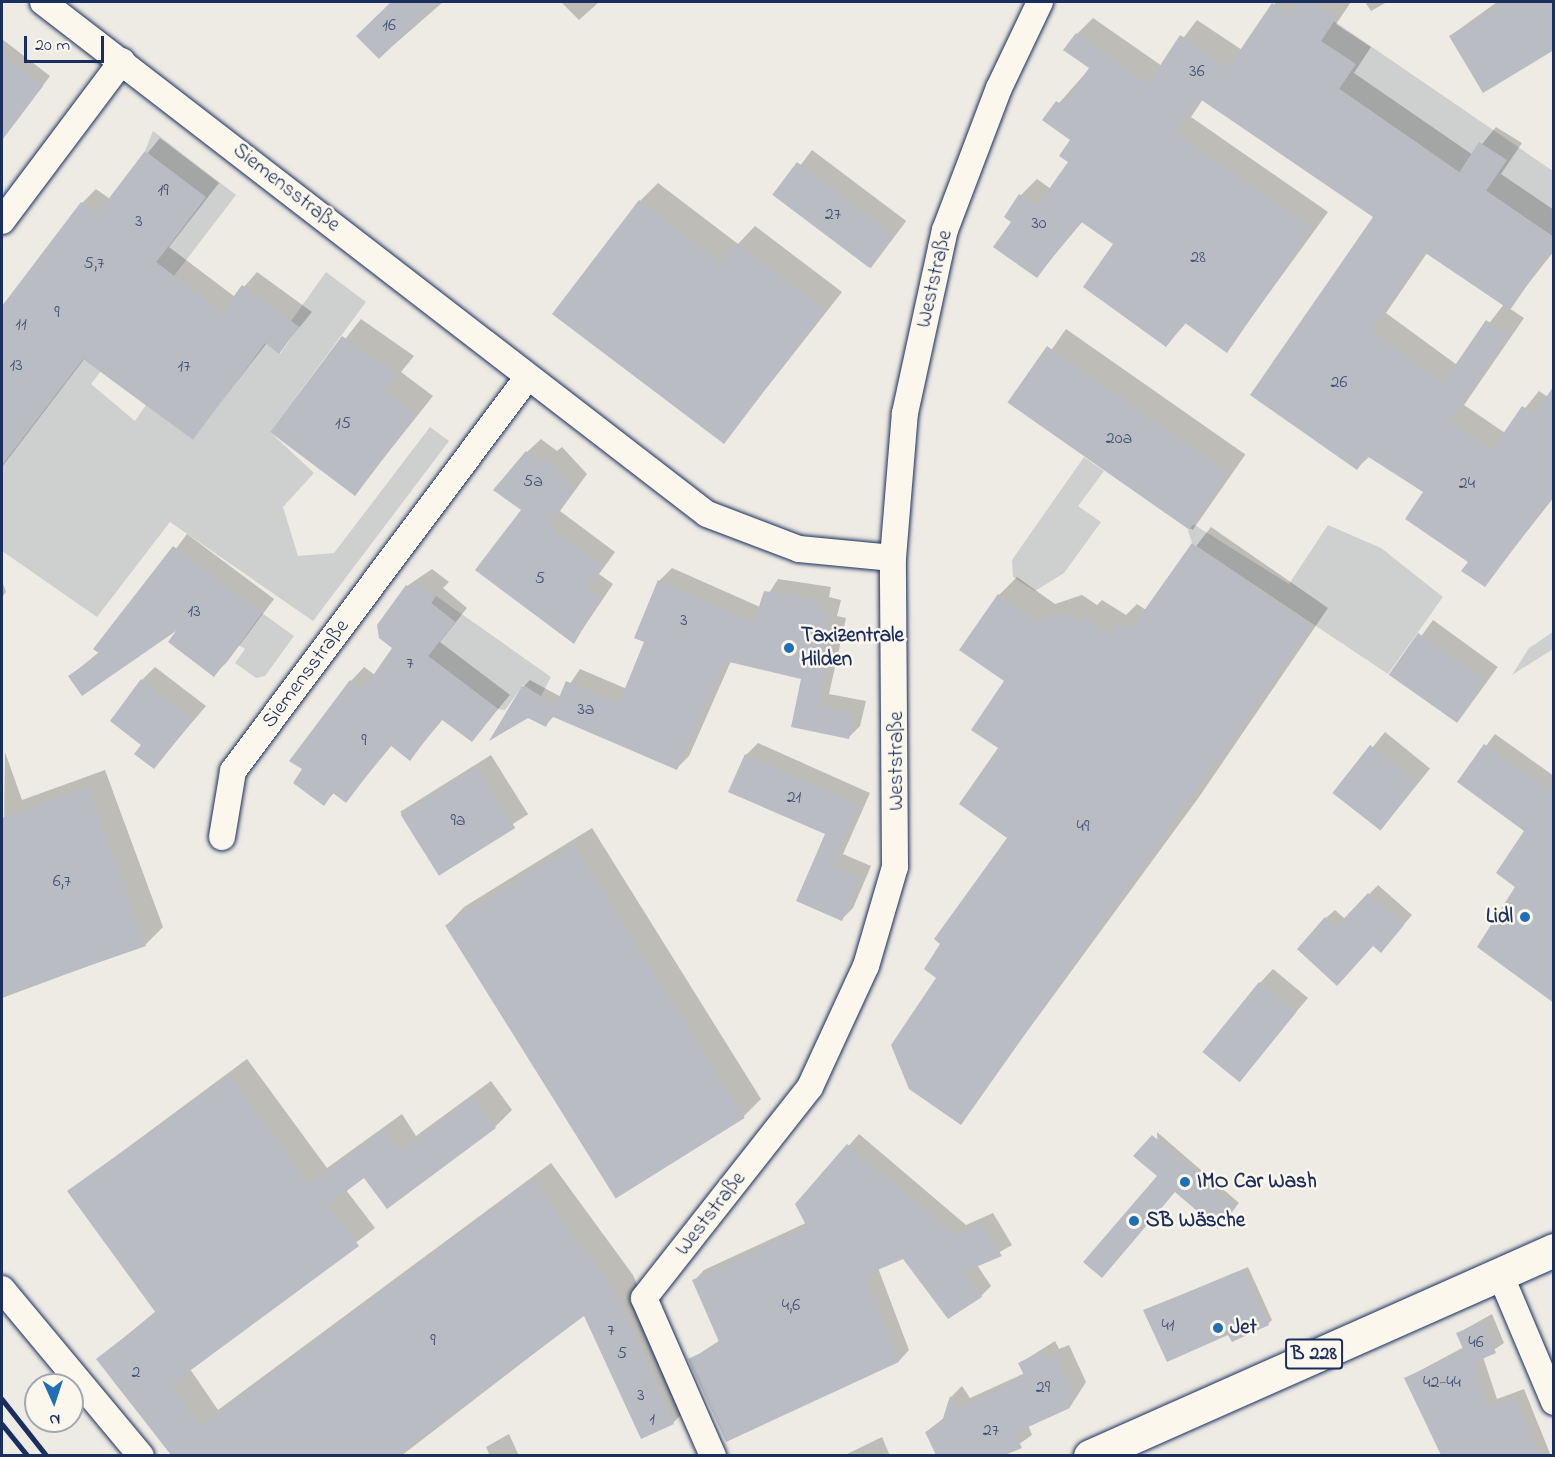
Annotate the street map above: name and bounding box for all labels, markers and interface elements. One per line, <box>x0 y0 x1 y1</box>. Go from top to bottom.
house number: 16 <box>382 15 396 37</box>
scale bar <box>27 24 106 62</box>
text: 20 m <box>35 33 70 59</box>
house number: 36 <box>1189 61 1205 83</box>
street label: Siemensstraße <box>227 138 345 238</box>
house number: 19 <box>157 180 169 202</box>
house number: 27 <box>825 204 841 226</box>
house number: 3 <box>135 211 143 233</box>
house number: 30 <box>1031 213 1047 235</box>
street label: Weststraße <box>912 228 958 330</box>
house number: 28 <box>1190 247 1206 269</box>
house number: 5,7 <box>84 253 104 275</box>
house number: 9 <box>54 302 60 324</box>
house number: 11 <box>15 314 27 336</box>
house number: 13 <box>9 355 23 377</box>
house number: 17 <box>177 356 191 378</box>
house number: 26 <box>1331 372 1347 394</box>
house number: 15 <box>335 413 351 435</box>
house number: 20a <box>1106 428 1132 450</box>
house number: 5a <box>523 471 543 493</box>
house number: 24 <box>1459 473 1475 495</box>
house number: 5 <box>535 568 545 590</box>
house number: 13 <box>187 601 201 623</box>
house number: 3 <box>680 610 688 632</box>
street label: Siemensstraße <box>257 615 355 733</box>
place label: Taxizentrale Hilden <box>801 623 904 673</box>
marker: Taxizentrale Hilden <box>782 641 796 655</box>
house number: 7 <box>406 653 414 675</box>
house number: 3a <box>577 699 595 721</box>
street label: Weststraße <box>884 711 910 811</box>
house number: 9 <box>361 730 367 752</box>
house number: 21 <box>787 787 801 809</box>
house number: 9a <box>450 810 466 832</box>
house number: 49 <box>1077 816 1089 838</box>
house number: 6,7 <box>53 871 71 893</box>
place label: Lidl <box>1486 904 1513 930</box>
marker: Lidl <box>1518 910 1532 924</box>
street label: Weststraße <box>670 1167 752 1261</box>
place label: IMO Car Wash <box>1197 1169 1317 1195</box>
marker: IMO Car Wash <box>1178 1175 1192 1189</box>
place label: SB Wäsche <box>1146 1208 1245 1234</box>
marker: SB Wäsche <box>1127 1214 1141 1228</box>
house number: 4,6 <box>782 1295 800 1317</box>
house number: 41 <box>1161 1315 1175 1337</box>
place label: Jet <box>1230 1315 1257 1341</box>
house number: 7 <box>607 1320 615 1342</box>
marker: Jet <box>1211 1321 1225 1335</box>
house number: 9 <box>430 1330 436 1352</box>
house number: 46 <box>1468 1332 1484 1354</box>
road number: B 228 <box>1284 1337 1344 1371</box>
house number: 5 <box>617 1343 627 1365</box>
house number: 2 <box>132 1362 140 1384</box>
house number: 42-44 <box>1423 1372 1461 1394</box>
north arrow <box>24 1373 84 1433</box>
house number: 29 <box>1036 1377 1050 1399</box>
house number: 3 <box>637 1385 645 1407</box>
text: N <box>49 1407 61 1431</box>
house number: 1 <box>649 1409 655 1431</box>
house number: 27 <box>983 1420 999 1442</box>

